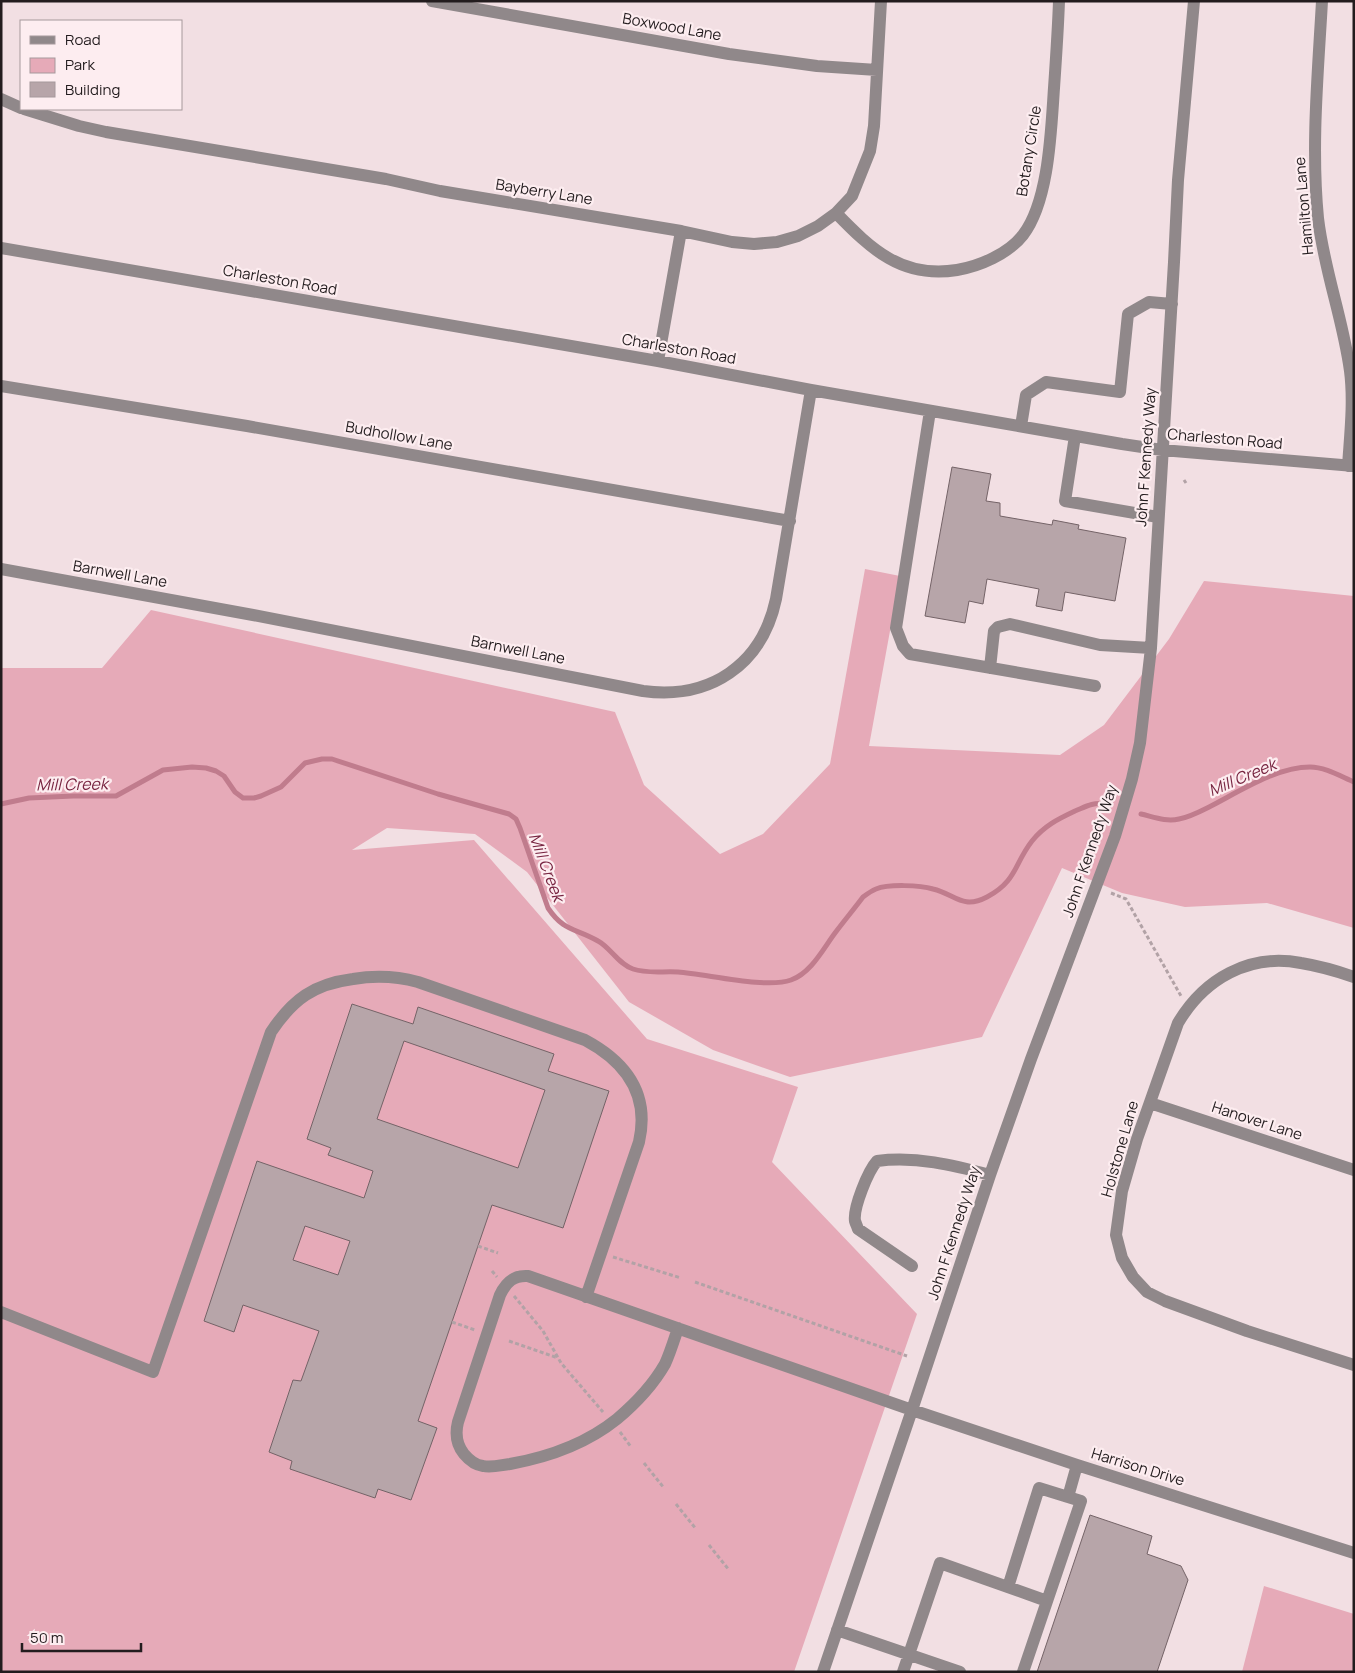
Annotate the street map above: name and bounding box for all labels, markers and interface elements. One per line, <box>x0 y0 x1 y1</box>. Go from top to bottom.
street label: Boxwood Lane <box>621 7 723 46</box>
legend <box>20 20 182 110</box>
text: Road <box>65 29 101 50</box>
text: Park <box>65 54 95 75</box>
text: Building <box>65 79 120 100</box>
street label: Botany Circle <box>1011 104 1046 198</box>
street label: Hamilton Lane <box>1289 156 1318 256</box>
street label: Bayberry Lane <box>494 173 594 210</box>
street label: Charleston Road <box>221 259 339 300</box>
street label: Charleston Road <box>620 328 738 369</box>
street label: John F Kennedy Way <box>1130 387 1161 527</box>
street label: Budhollow Lane <box>344 416 455 455</box>
street label: Charleston Road <box>1167 423 1284 454</box>
street label: Barnwell Lane <box>71 555 169 592</box>
street label: Barnwell Lane <box>469 630 567 669</box>
water label: Mill Creek <box>1205 752 1281 801</box>
water label: Mill Creek <box>36 772 110 796</box>
street label: John F Kennedy Way <box>1057 781 1122 920</box>
water label: Mill Creek <box>524 830 571 906</box>
street label: Hanover Lane <box>1209 1096 1305 1145</box>
street label: Holstone Lane <box>1096 1098 1143 1200</box>
street label: John F Kennedy Way <box>922 1163 985 1302</box>
street label: Harrison Drive <box>1089 1442 1188 1491</box>
scale bar <box>22 1620 141 1652</box>
text: 50 m <box>30 1627 64 1648</box>

